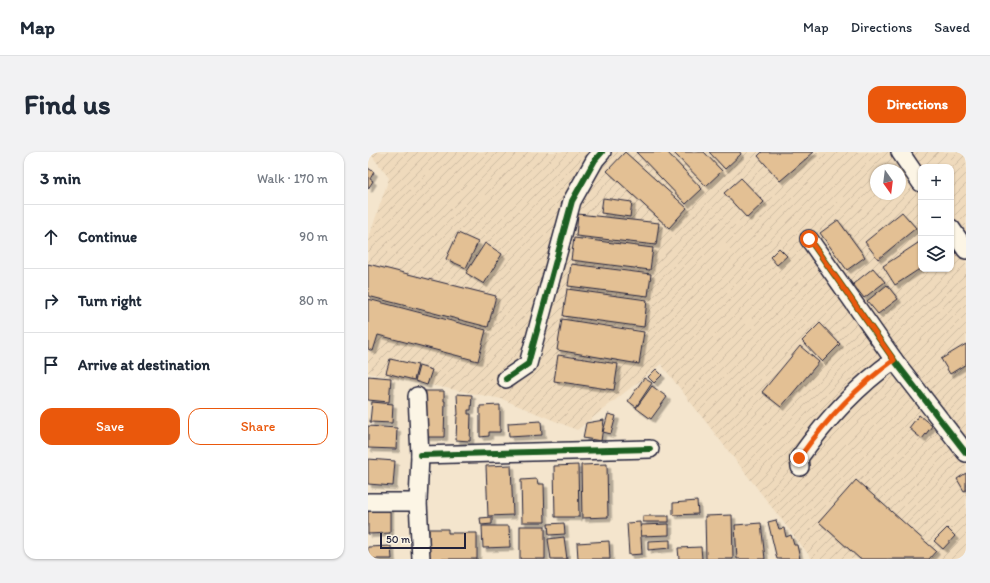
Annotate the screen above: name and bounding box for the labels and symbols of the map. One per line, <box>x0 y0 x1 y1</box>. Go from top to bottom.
north arrow <box>870 164 906 200</box>
route start <box>800 230 818 248</box>
route end <box>790 449 808 467</box>
scale bar <box>380 531 466 550</box>

